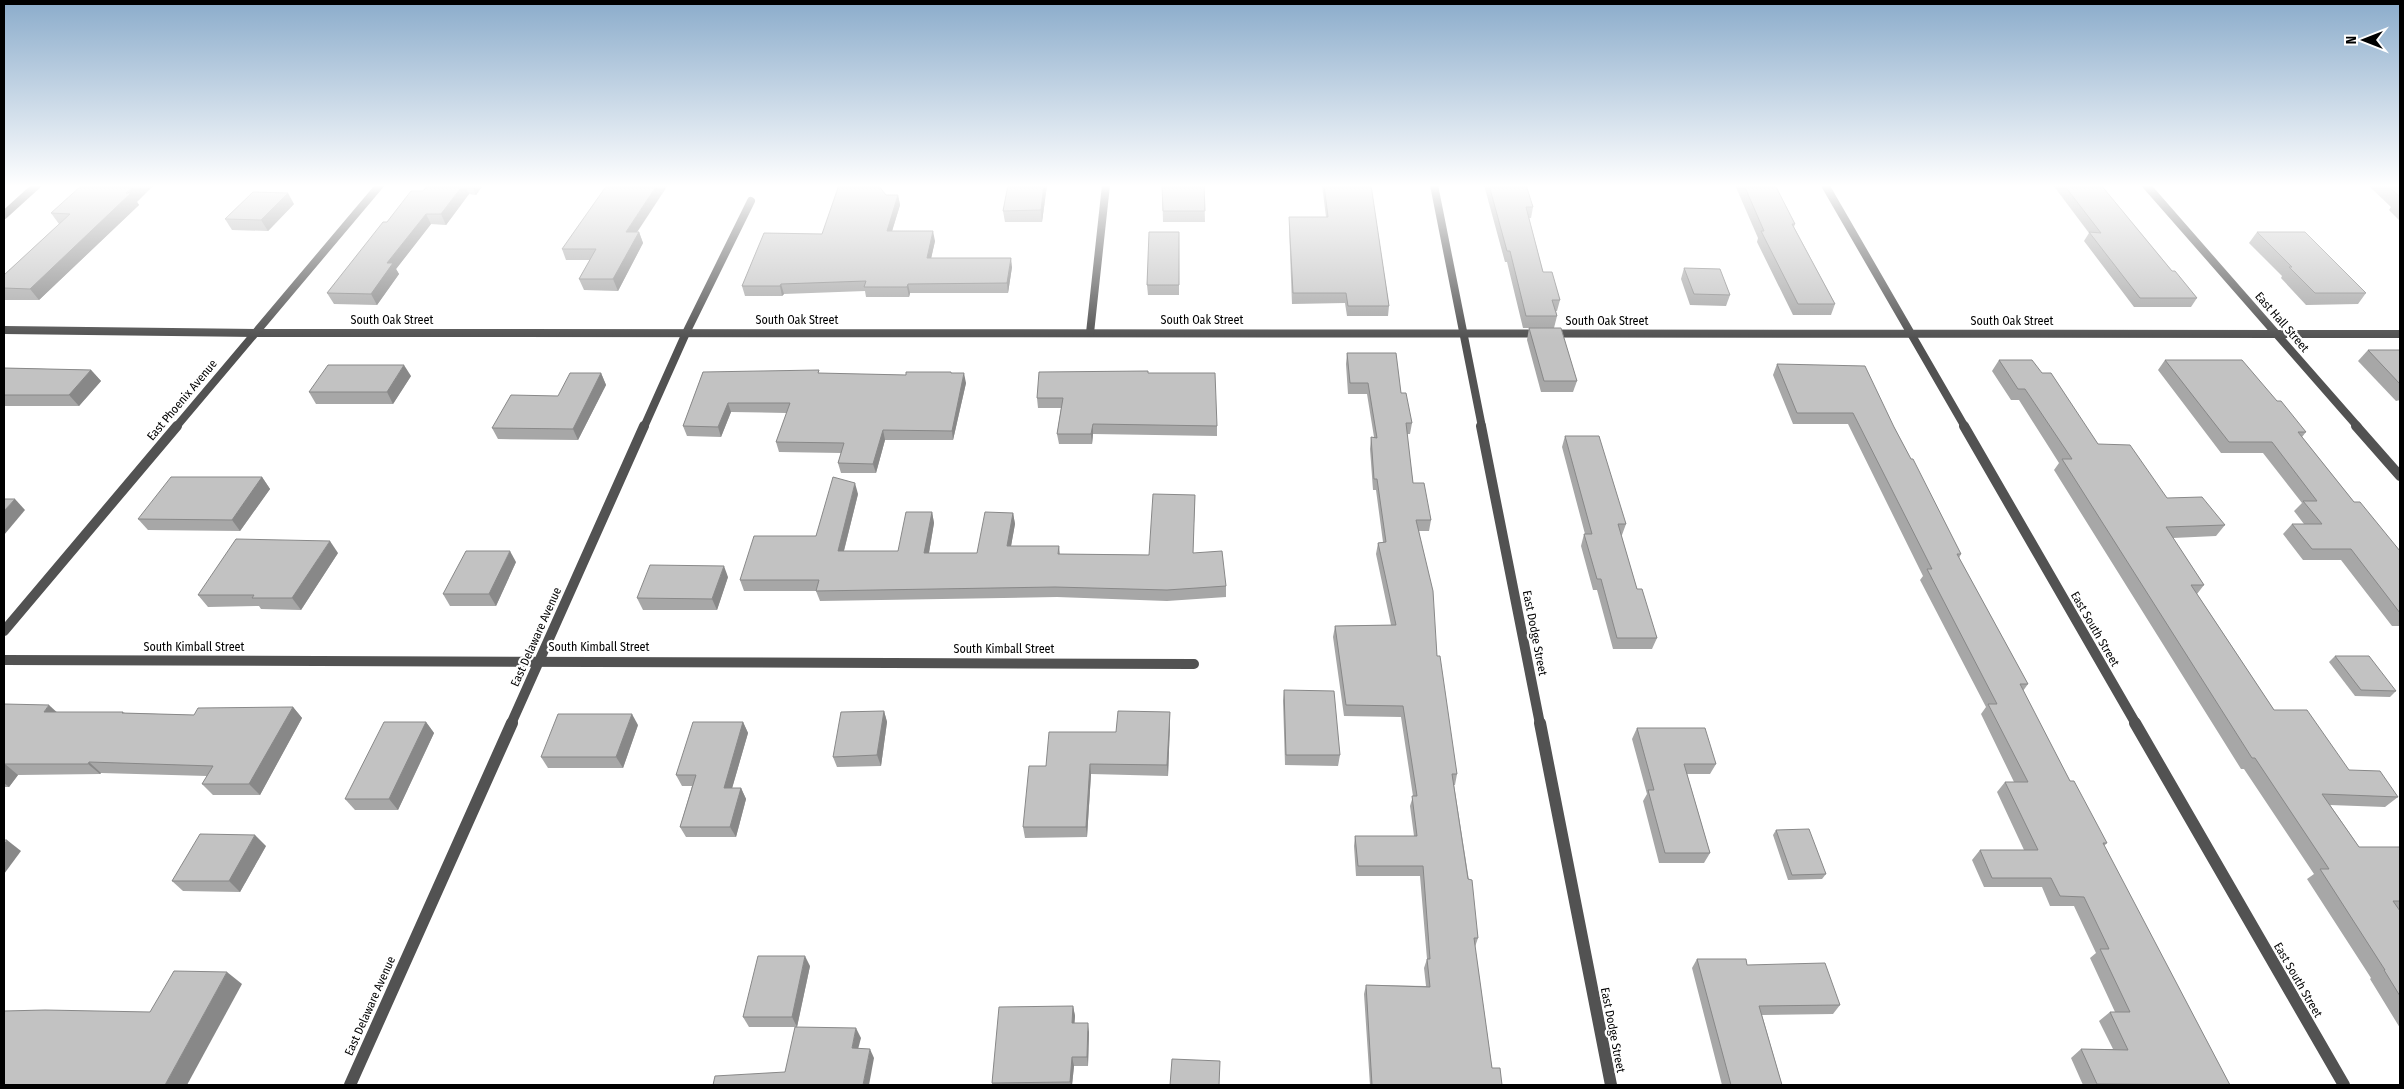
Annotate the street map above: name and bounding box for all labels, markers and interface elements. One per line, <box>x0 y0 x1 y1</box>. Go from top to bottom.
north arrow <box>2339 15 2389 65</box>
text: N <box>2343 36 2360 44</box>
street label: East Hall Street <box>2252 289 2312 355</box>
street label: South Oak Street <box>351 313 433 327</box>
street label: South Oak Street <box>756 313 838 327</box>
street label: South Oak Street <box>1161 313 1243 327</box>
street label: South Oak Street <box>1566 314 1648 328</box>
street label: South Oak Street <box>1971 314 2053 328</box>
street label: East Phoenix Avenue <box>144 357 220 443</box>
street label: East Delaware Avenue <box>508 585 564 689</box>
street label: East Dodge Street <box>1520 589 1550 677</box>
street label: East South Street <box>2068 589 2122 669</box>
street label: South Kimball Street <box>144 640 245 654</box>
street label: South Kimball Street <box>549 640 650 654</box>
street label: South Kimball Street <box>954 642 1055 656</box>
street label: East South Street <box>2271 940 2325 1020</box>
street label: East Delaware Avenue <box>342 954 398 1058</box>
street label: East Dodge Street <box>1598 986 1628 1074</box>

